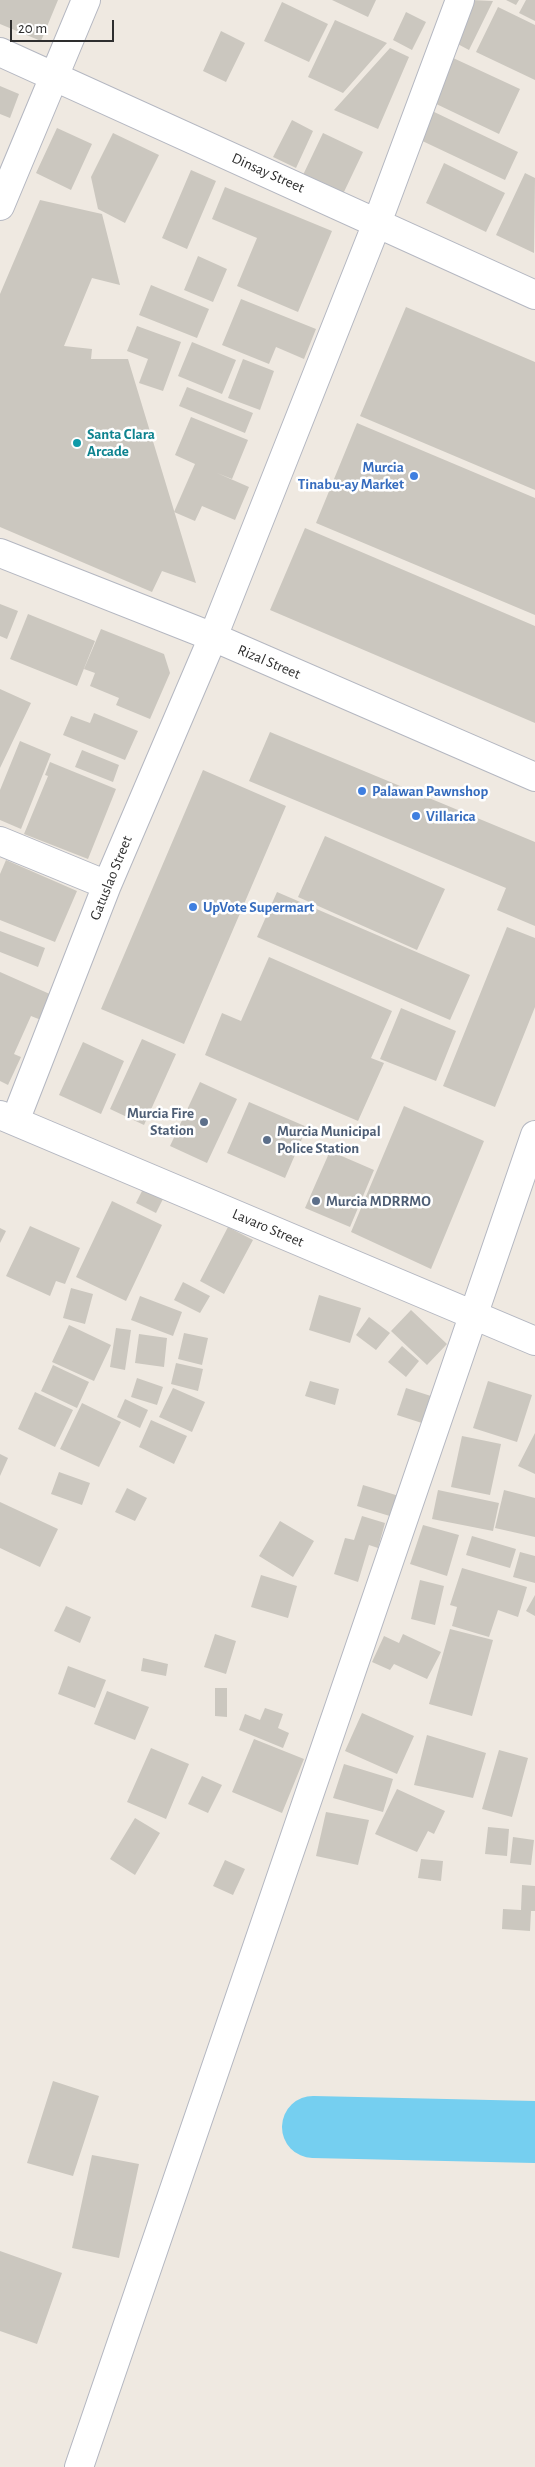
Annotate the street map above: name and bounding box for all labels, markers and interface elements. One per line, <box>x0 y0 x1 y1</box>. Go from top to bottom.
scale bar <box>12 10 116 42</box>
text: 20 m <box>18 21 47 36</box>
street label: Dinsay Street <box>229 149 307 197</box>
place label: Santa Clara Arcade <box>87 425 155 460</box>
marker: Santa Clara Arcade <box>71 437 83 449</box>
place label: Murcia Tinabu-ay Market <box>298 458 404 493</box>
marker: Murcia Tinabu-ay Market <box>408 470 420 482</box>
street label: Rizal Street <box>235 641 303 683</box>
place label: Palawan Pawnshop <box>372 782 488 800</box>
marker: Palawan Pawnshop <box>356 785 368 797</box>
place label: Villarica <box>426 807 476 825</box>
marker: Villarica <box>410 810 422 822</box>
street label: Gatuslao Street <box>86 833 136 923</box>
place label: UpVote Supermart <box>203 898 314 916</box>
marker: UpVote Supermart <box>187 901 199 913</box>
place label: Murcia Fire Station <box>127 1104 194 1139</box>
marker: Murcia Fire Station <box>198 1116 210 1128</box>
place label: Murcia Municipal Police Station <box>277 1122 381 1157</box>
marker: Murcia Municipal Police Station <box>261 1134 273 1146</box>
place label: Murcia MDRRMO <box>326 1192 431 1210</box>
marker: Murcia MDRRMO <box>310 1195 322 1207</box>
street label: Lavaro Street <box>230 1205 306 1251</box>

